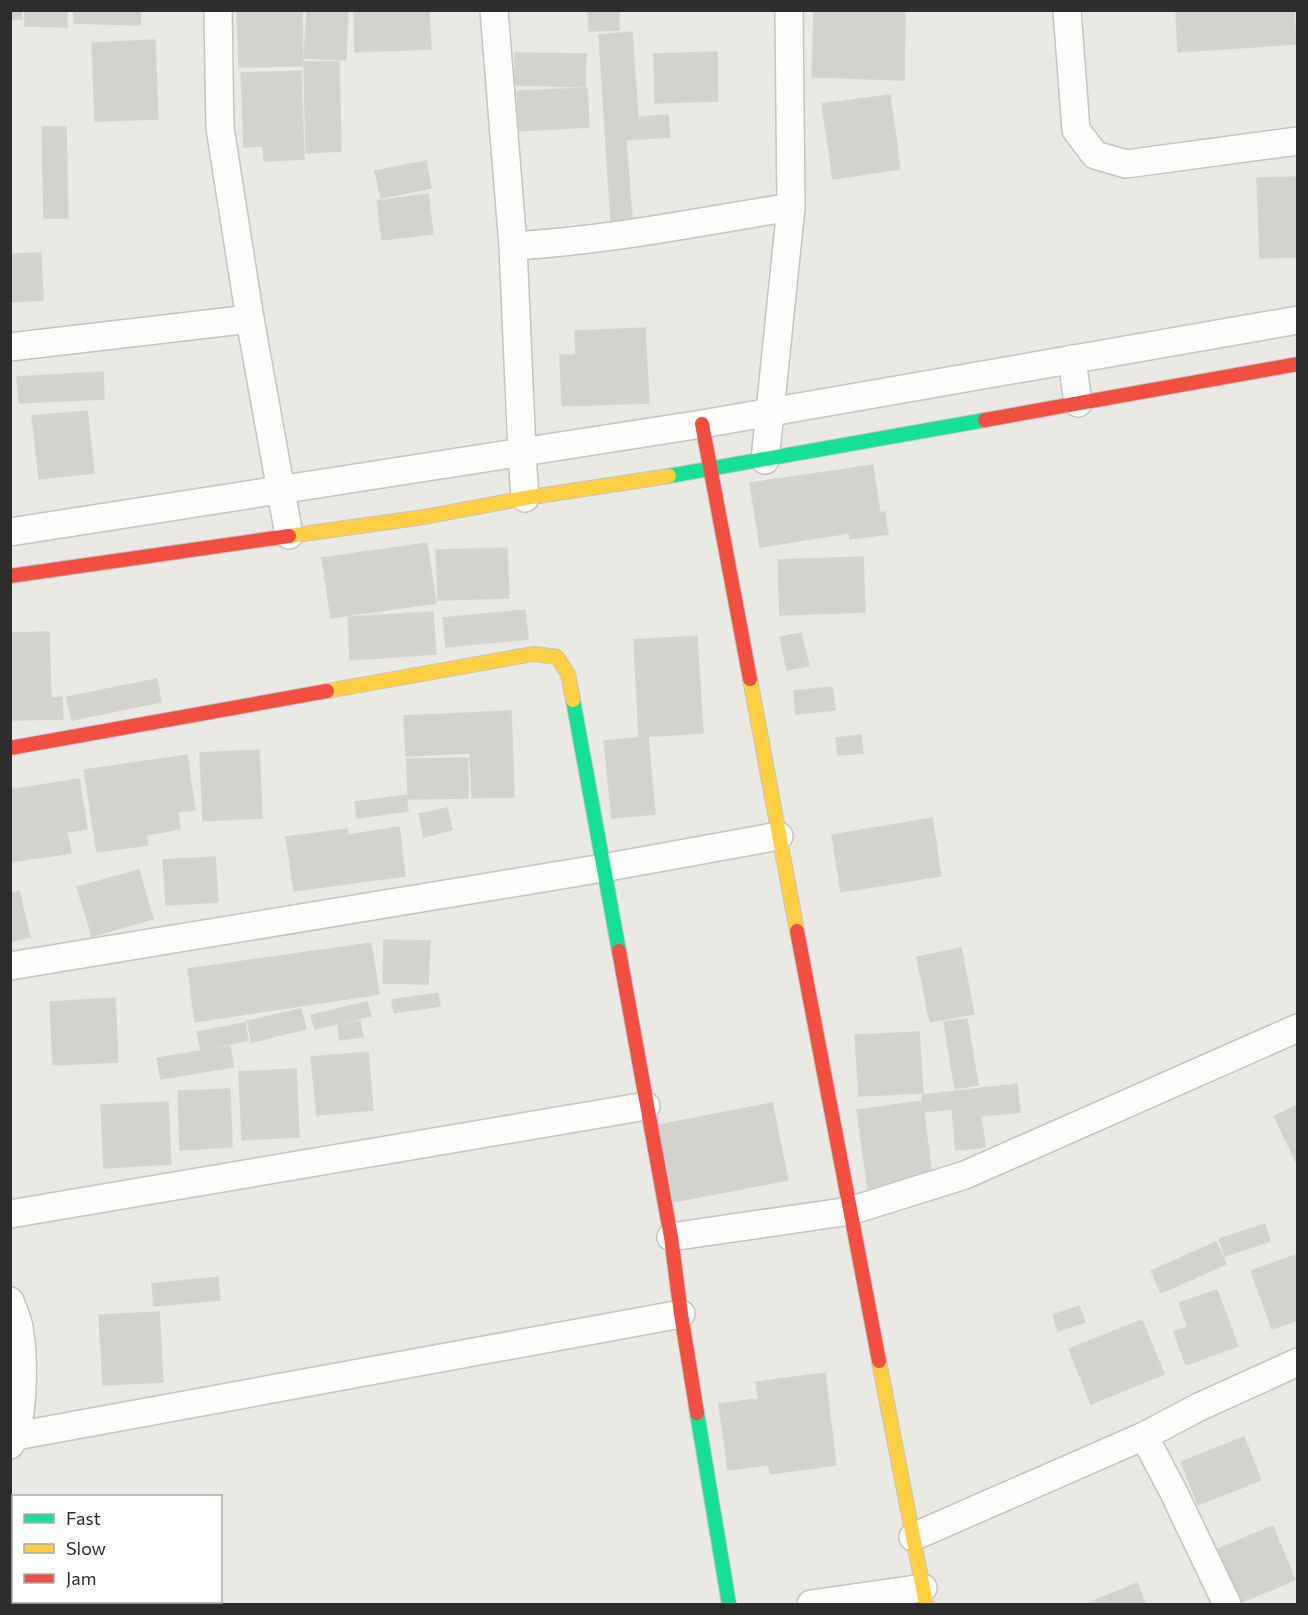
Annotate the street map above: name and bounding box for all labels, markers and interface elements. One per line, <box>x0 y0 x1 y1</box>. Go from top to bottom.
legend <box>12 1495 222 1603</box>
text: Fast <box>66 1507 101 1529</box>
text: Slow <box>66 1537 106 1559</box>
text: Jam <box>66 1567 96 1589</box>

